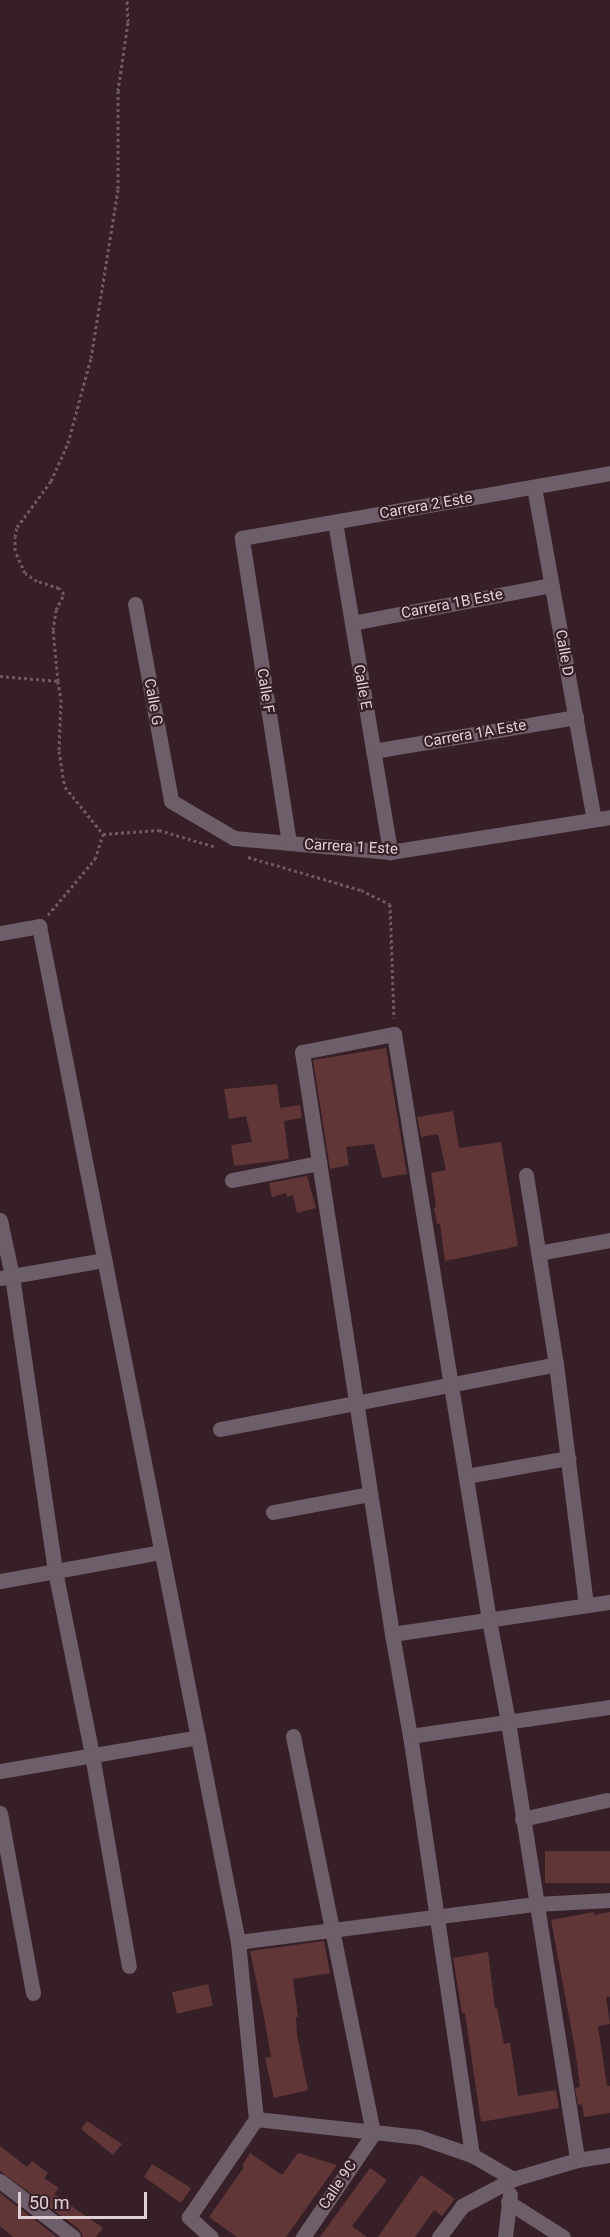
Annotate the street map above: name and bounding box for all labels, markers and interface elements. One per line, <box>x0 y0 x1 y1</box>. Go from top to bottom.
street label: Carrera 2 Este <box>378 489 474 523</box>
street label: Carrera 1B Este <box>400 585 504 623</box>
street label: Calle D <box>551 628 577 678</box>
street label: Calle E <box>349 663 375 711</box>
street label: Calle F <box>253 667 277 715</box>
street label: Calle G <box>140 677 166 727</box>
street label: Carrera 1A Este <box>422 716 528 752</box>
street label: Carrera 1 Este <box>304 836 398 858</box>
street label: Calle 9C <box>315 2157 361 2213</box>
scale bar <box>21 2180 150 2218</box>
text: 50 m <box>29 2192 69 2213</box>

